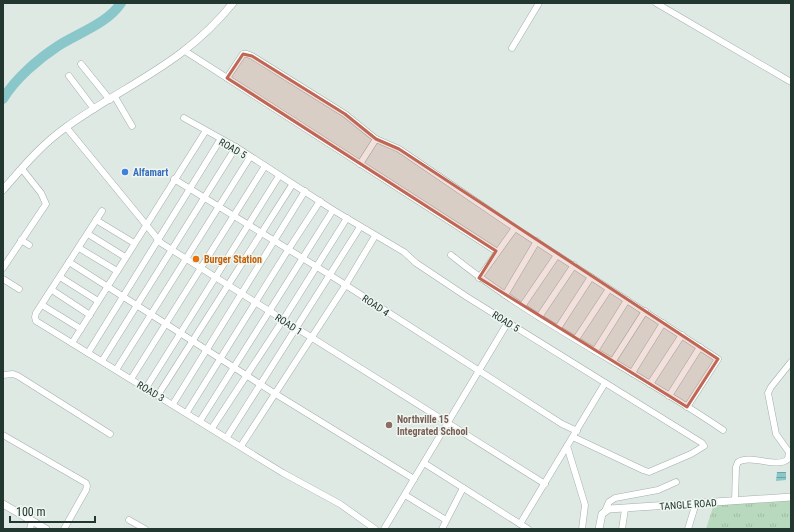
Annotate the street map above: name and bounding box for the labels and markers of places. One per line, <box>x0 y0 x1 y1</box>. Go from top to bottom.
marker: Alfamart <box>120 167 130 177</box>
place label: Alfamart <box>133 167 168 178</box>
marker: Burger Station <box>191 254 201 264</box>
place label: Burger Station <box>204 254 262 265</box>
place label: Northville 15 Integrated School <box>397 414 468 437</box>
marker: Northville 15 Integrated School <box>384 420 394 430</box>

